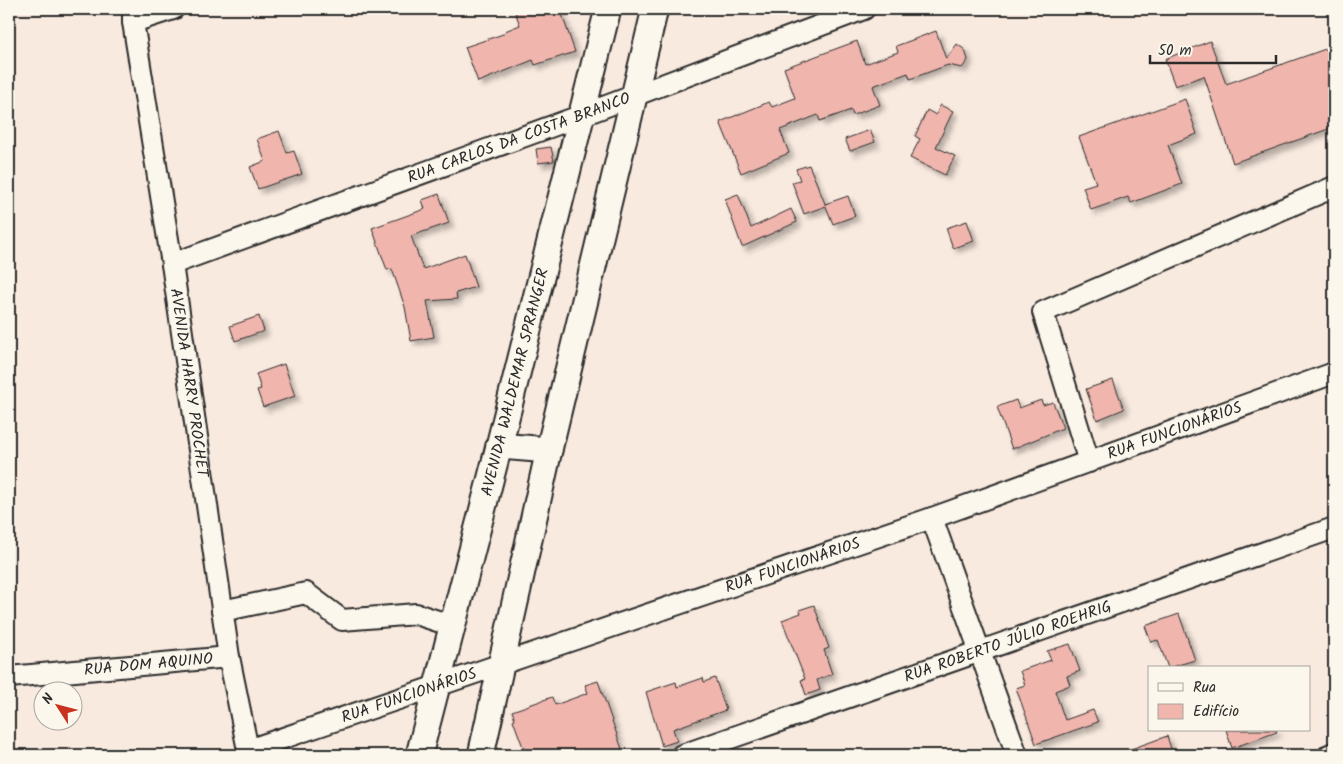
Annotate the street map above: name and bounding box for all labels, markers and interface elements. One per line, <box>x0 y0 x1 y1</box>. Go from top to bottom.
scale bar <box>1150 32 1277 64</box>
text: 50 m <box>1158 39 1192 63</box>
street label: RUA CARLOS DA COSTA BRANCO <box>404 86 634 190</box>
street label: AVENIDA WALDEMAR SPRANGER <box>474 265 555 499</box>
street label: AVENIDA HARRY PROCHET <box>163 286 215 480</box>
street label: RUA FUNCIONÁRIOS <box>1104 395 1246 466</box>
street label: RUA FUNCIONÁRIOS <box>722 531 864 600</box>
street label: RUA ROBERTO JÚLIO ROEHRIG <box>901 594 1115 689</box>
street label: RUA DOM AQUINO <box>83 646 214 683</box>
street label: RUA FUNCIONÁRIOS <box>338 661 480 730</box>
legend <box>1148 666 1310 732</box>
text: Rua <box>1193 676 1216 700</box>
north arrow <box>32 682 82 732</box>
text: N <box>37 689 60 709</box>
text: Edifício <box>1193 700 1239 724</box>

